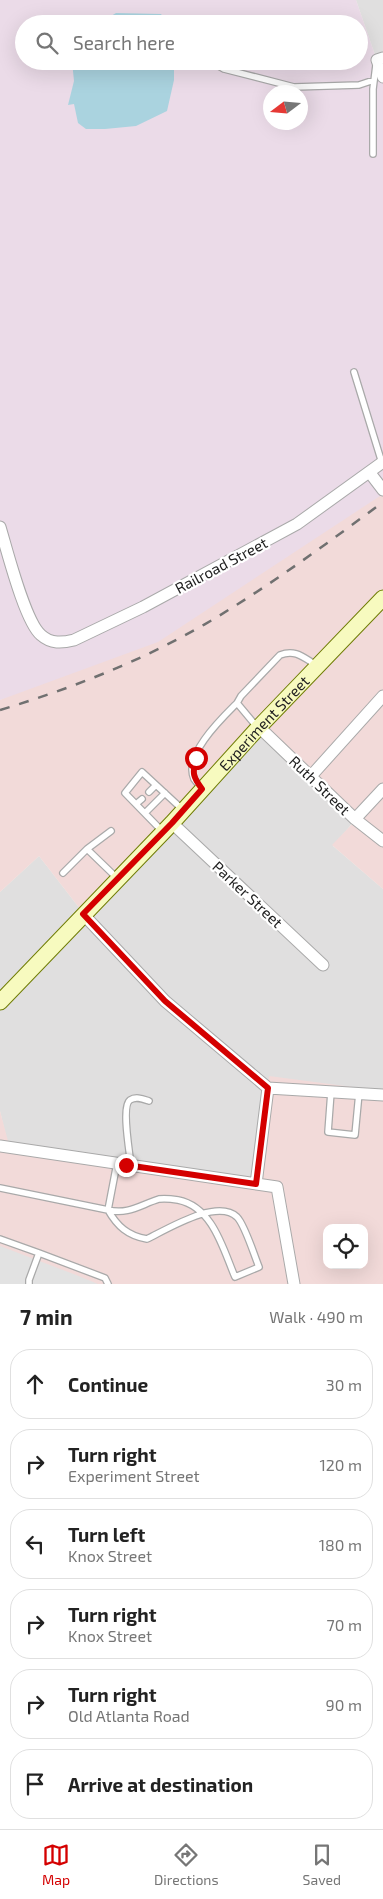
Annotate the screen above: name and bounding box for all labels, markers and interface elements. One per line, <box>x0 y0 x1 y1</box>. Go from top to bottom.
search box <box>15 15 368 70</box>
icon: search <box>33 29 61 57</box>
text: Search here <box>73 31 175 54</box>
north arrow <box>263 85 308 130</box>
street label: Railroad Street <box>172 533 270 597</box>
street label: Experiment Street <box>215 672 313 774</box>
route start <box>185 747 208 770</box>
street label: Ruth Street <box>286 752 354 819</box>
street label: Parker Street <box>209 857 287 931</box>
route end <box>115 1154 138 1177</box>
map controls <box>323 1224 368 1269</box>
button: locate <box>323 1224 368 1269</box>
text: 7 min <box>20 1304 73 1329</box>
text: Walk · 490 m <box>269 1307 363 1326</box>
icon: ahead <box>21 1370 49 1398</box>
text: Continue <box>68 1373 148 1396</box>
text: 30 m <box>326 1375 362 1394</box>
text: Turn right <box>68 1443 156 1466</box>
icon: right <box>21 1450 49 1478</box>
text: 120 m <box>319 1455 362 1474</box>
text: Experiment Street <box>68 1466 200 1485</box>
text: Turn left <box>68 1523 145 1546</box>
icon: left <box>21 1530 49 1558</box>
text: 180 m <box>319 1535 362 1554</box>
text: Knox Street <box>68 1546 152 1565</box>
text: Turn right <box>68 1603 156 1626</box>
icon: right <box>21 1610 49 1638</box>
text: 70 m <box>327 1615 362 1634</box>
text: Knox Street <box>68 1626 152 1645</box>
text: Turn right <box>68 1683 156 1706</box>
icon: right <box>21 1690 49 1718</box>
text: 90 m <box>326 1695 362 1714</box>
text: Old Atlanta Road <box>68 1706 190 1725</box>
icon: arrive <box>21 1770 49 1798</box>
text: Arrive at destination <box>68 1773 253 1796</box>
tab: Map <box>42 1841 70 1888</box>
tab: Directions <box>154 1841 219 1888</box>
tab: Saved <box>303 1841 341 1888</box>

